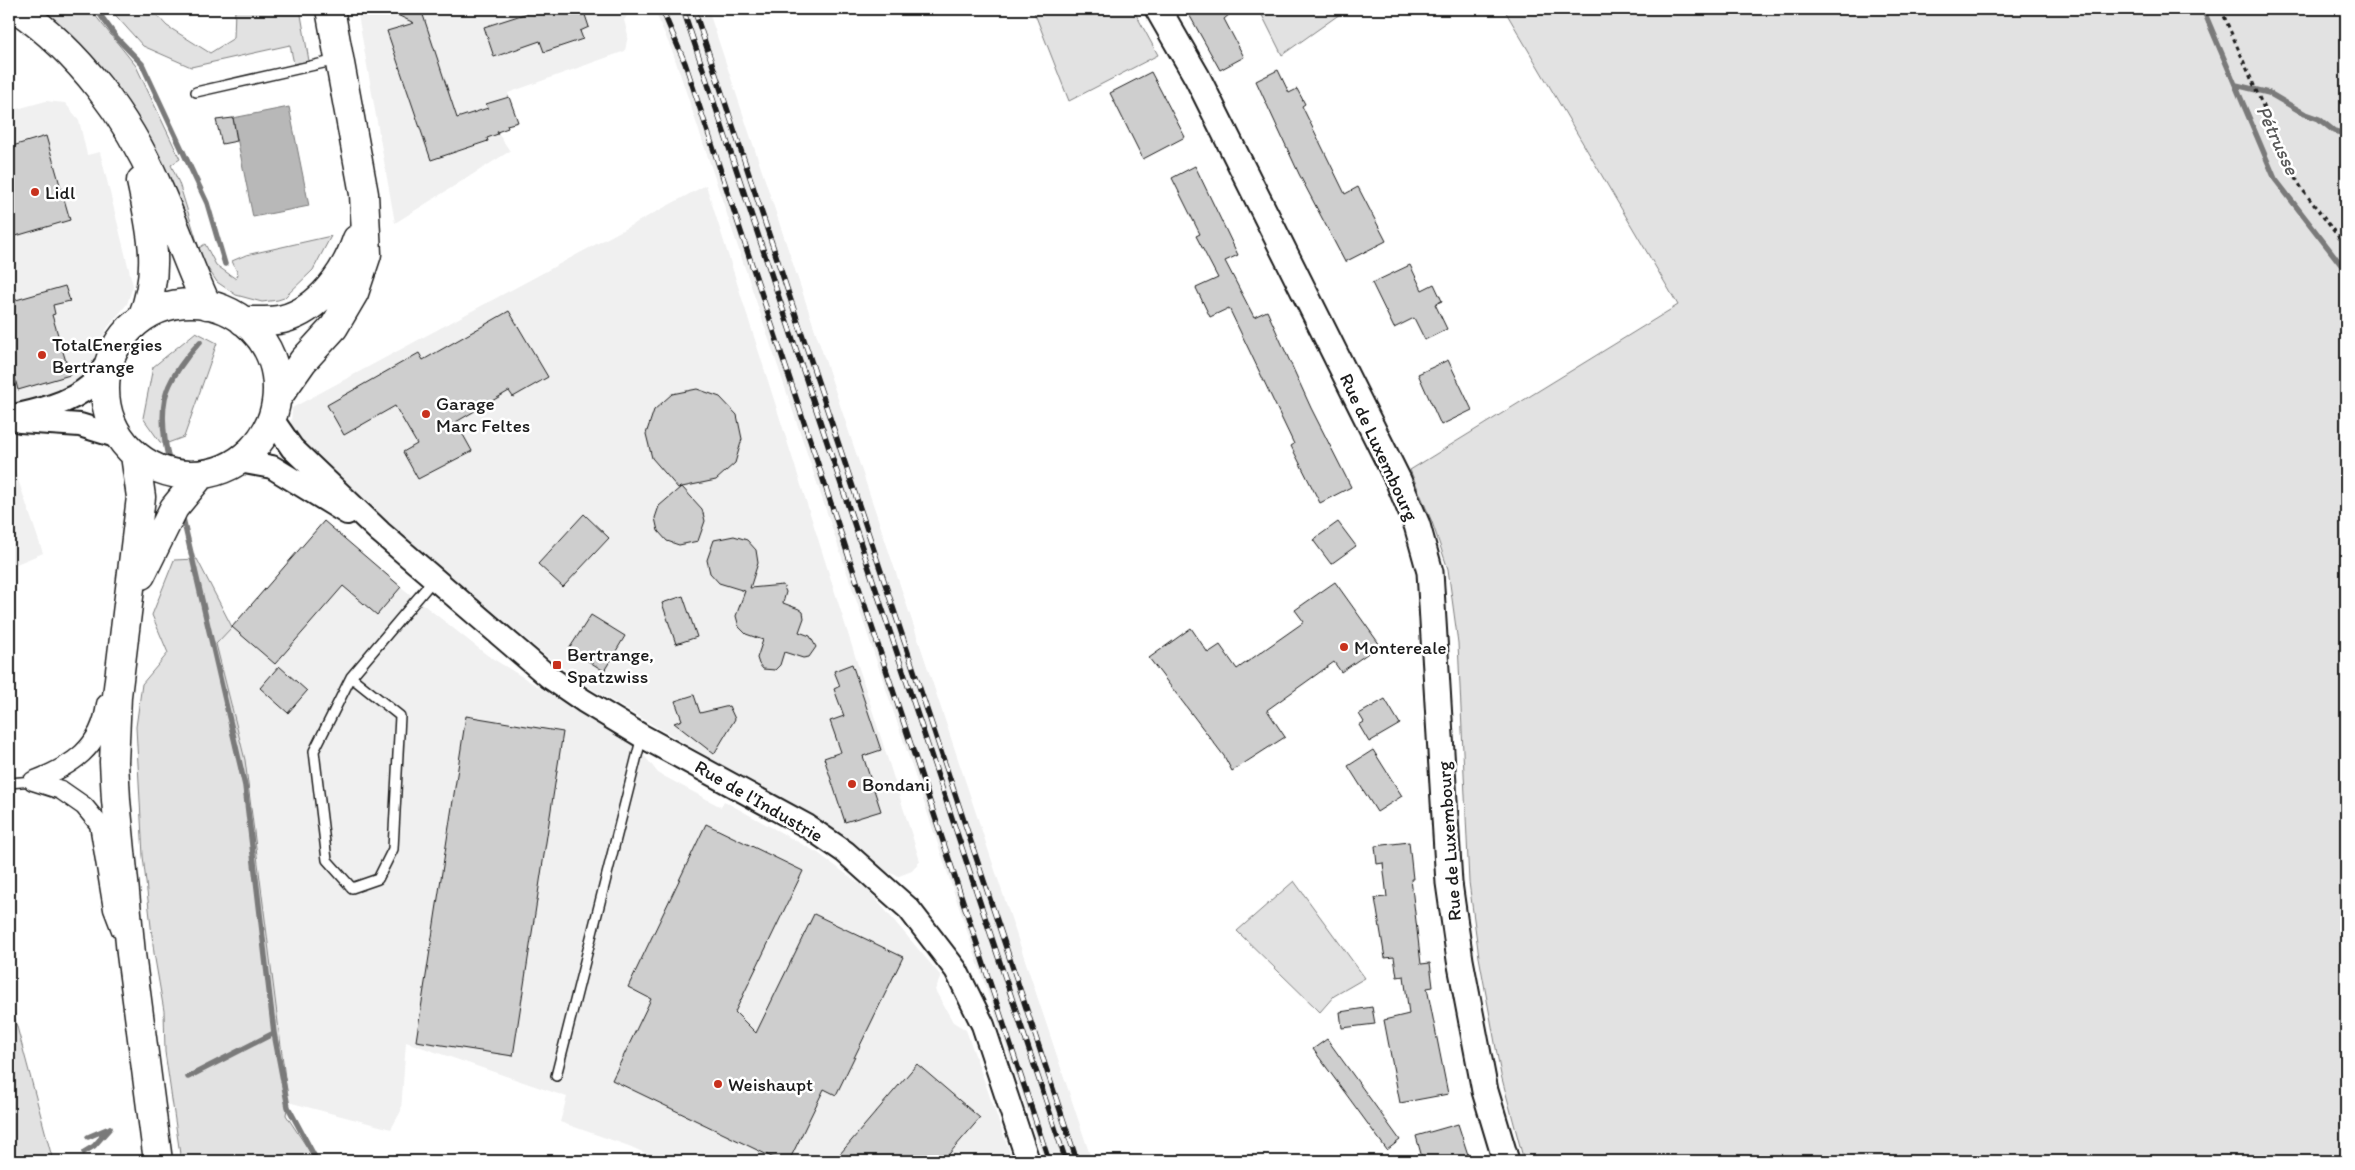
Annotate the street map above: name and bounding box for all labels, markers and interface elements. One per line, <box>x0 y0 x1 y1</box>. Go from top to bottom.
water label: Pétrusse <box>2252 101 2305 180</box>
place label: Lidl <box>45 181 76 204</box>
marker: Lidl <box>29 186 41 198</box>
place label: TotalEnergies Bertrange <box>52 333 162 378</box>
marker: TotalEnergies Bertrange <box>36 349 48 361</box>
street label: Rue de Luxembourg <box>1335 370 1423 525</box>
place label: Garage Marc Feltes <box>436 392 530 437</box>
marker: Garage Marc Feltes <box>420 408 432 420</box>
place label: Montereale <box>1354 636 1447 659</box>
marker: Montereale <box>1338 641 1350 653</box>
place label: Bertrange, Spatzwiss <box>567 643 654 688</box>
marker: Bertrange, Spatzwiss <box>551 659 563 671</box>
street label: Rue de l'Industrie <box>691 755 827 847</box>
street label: Rue de Luxembourg <box>1432 760 1466 922</box>
place label: Bondani <box>862 773 930 796</box>
marker: Bondani <box>846 778 858 790</box>
place label: Weishaupt <box>728 1073 813 1096</box>
marker: Weishaupt <box>712 1078 724 1090</box>

